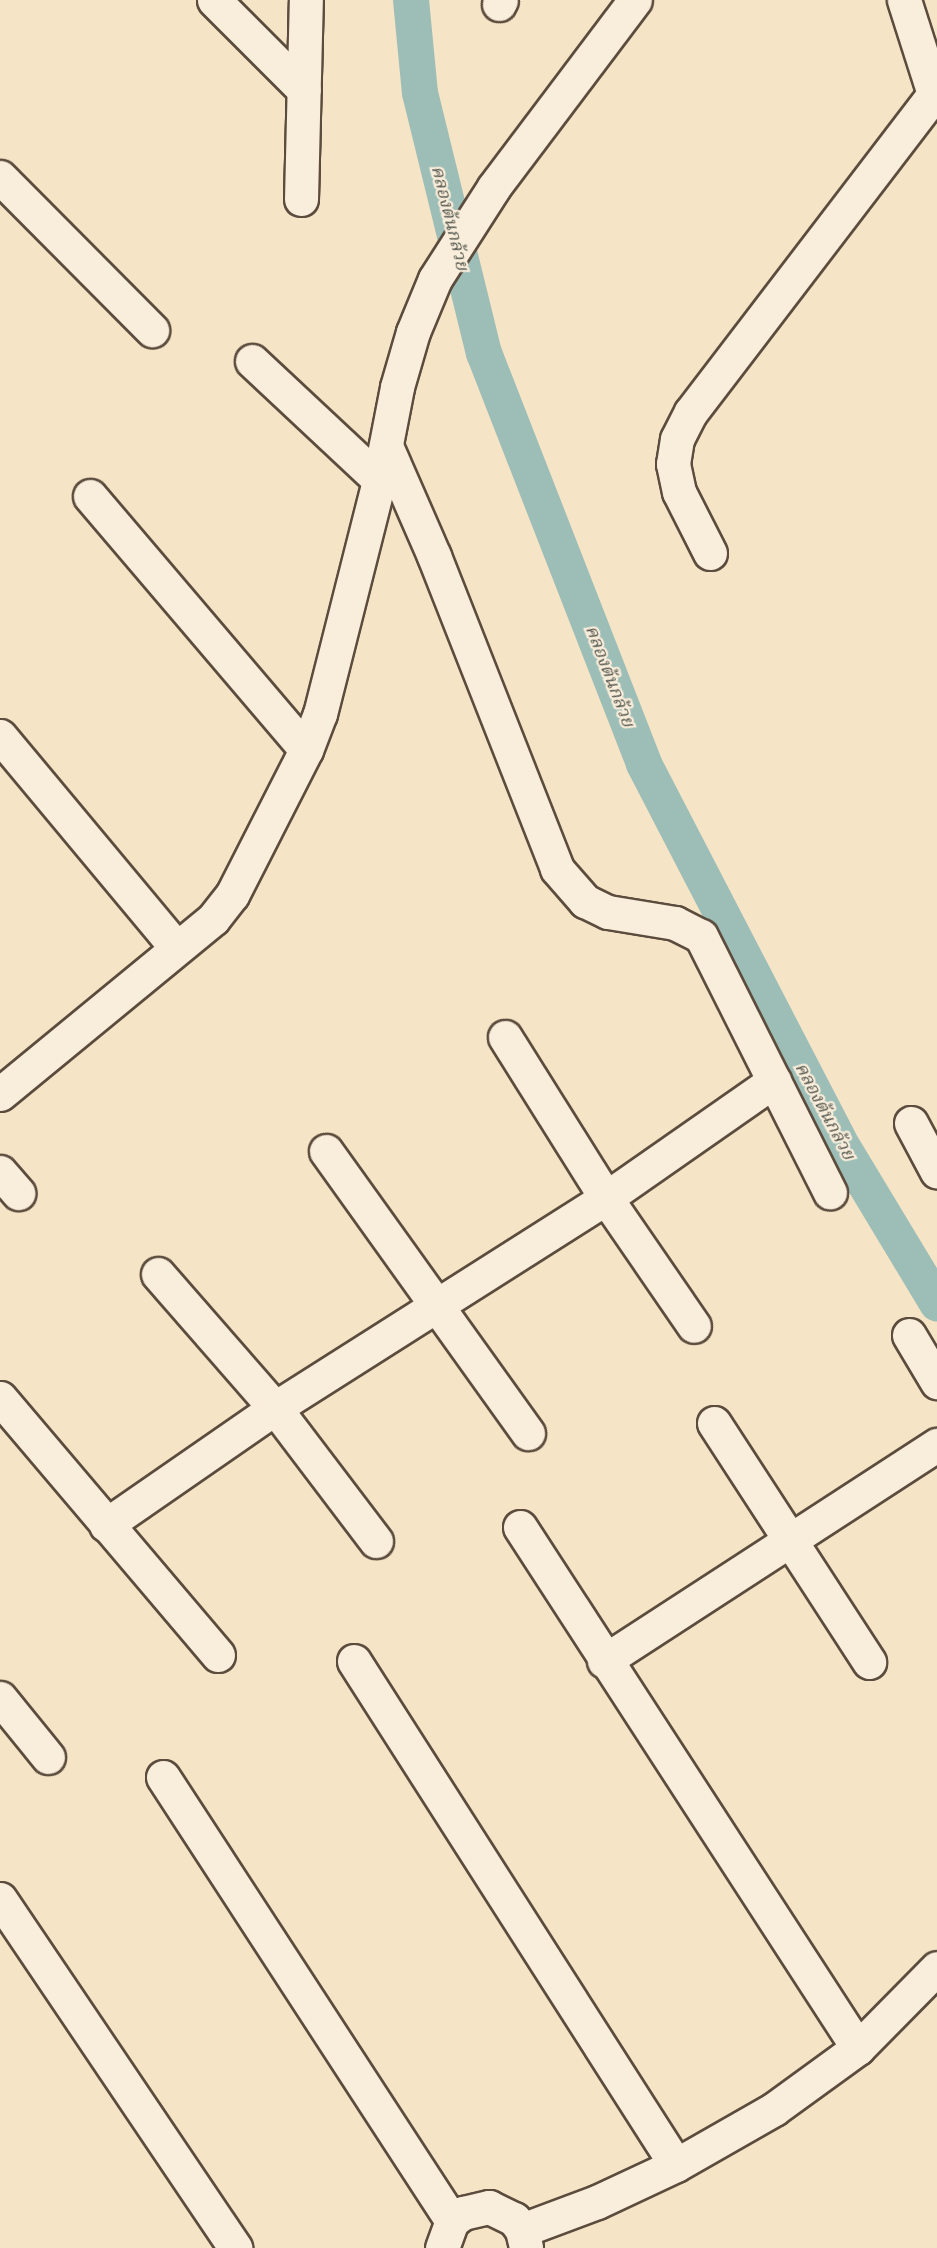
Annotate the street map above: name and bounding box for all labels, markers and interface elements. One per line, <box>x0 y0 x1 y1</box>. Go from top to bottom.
water label: คลองต้นกล้วย <box>427 164 473 272</box>
water label: คลองต้นกล้วย <box>581 622 639 730</box>
water label: คลองต้นกล้วย <box>790 1059 860 1163</box>

